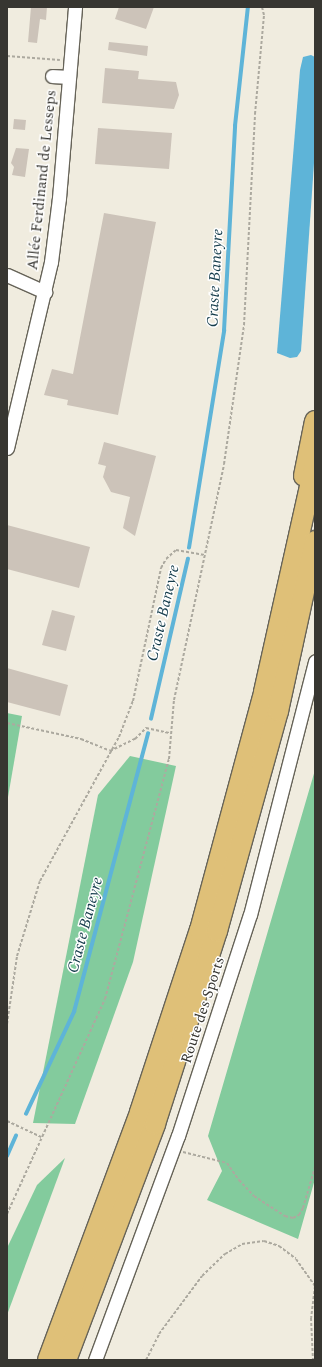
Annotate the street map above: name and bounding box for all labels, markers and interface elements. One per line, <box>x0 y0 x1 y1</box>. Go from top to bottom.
street label: Allée Ferdinand de Lesseps <box>24 89 60 271</box>
water label: Craste Baneyre <box>203 228 227 328</box>
water label: Craste Baneyre <box>143 563 183 663</box>
water label: Craste Baneyre <box>63 875 107 975</box>
street label: Route des Sports <box>177 954 229 1066</box>

